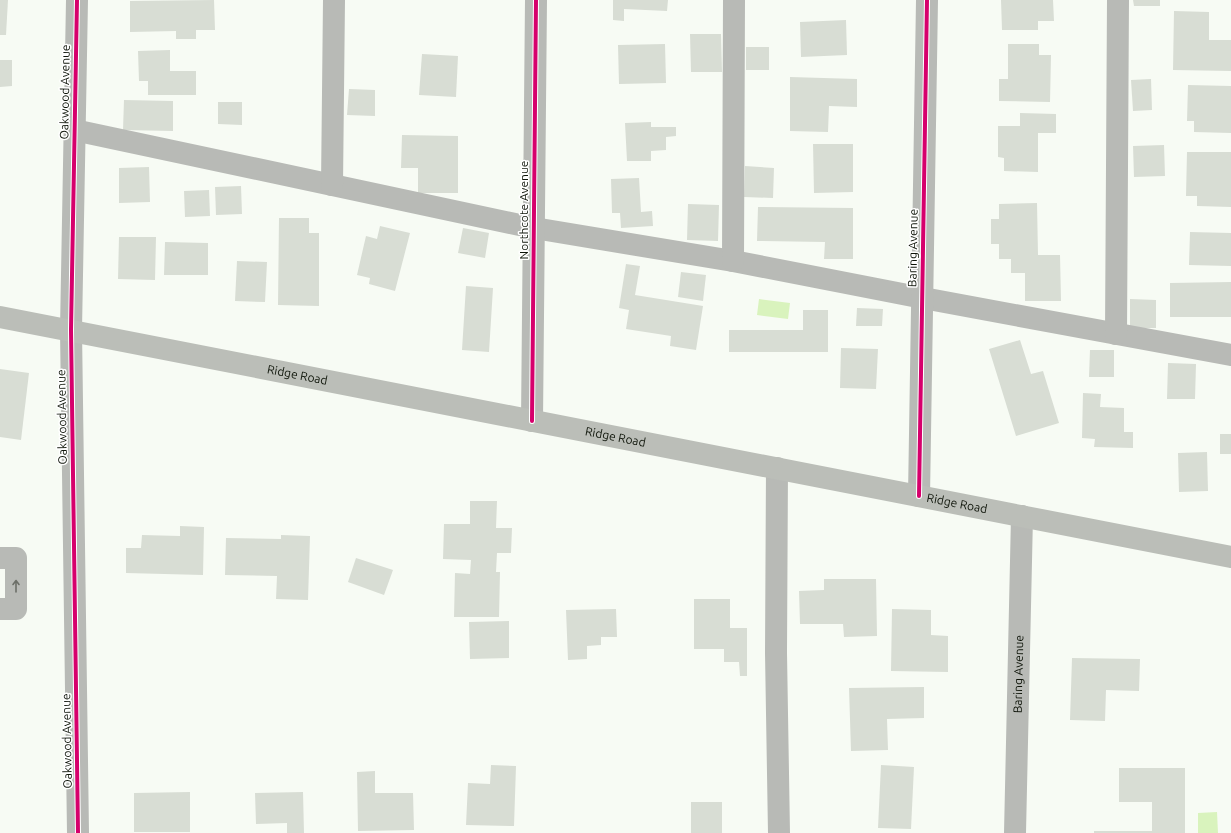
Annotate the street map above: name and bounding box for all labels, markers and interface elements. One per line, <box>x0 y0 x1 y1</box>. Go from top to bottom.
street label: Oakwood Avenue <box>57 44 72 140</box>
street label: Northcote Avenue <box>517 161 530 259</box>
street label: Baring Avenue <box>905 209 920 287</box>
street label: Ridge Road <box>266 362 329 387</box>
street label: Oakwood Avenue <box>54 369 69 465</box>
street label: Ridge Road <box>584 424 647 449</box>
street label: Ridge Road <box>926 491 988 515</box>
one-way arrow <box>12 580 20 593</box>
street label: Baring Avenue <box>1011 635 1025 713</box>
street label: Oakwood Avenue <box>59 693 74 789</box>

